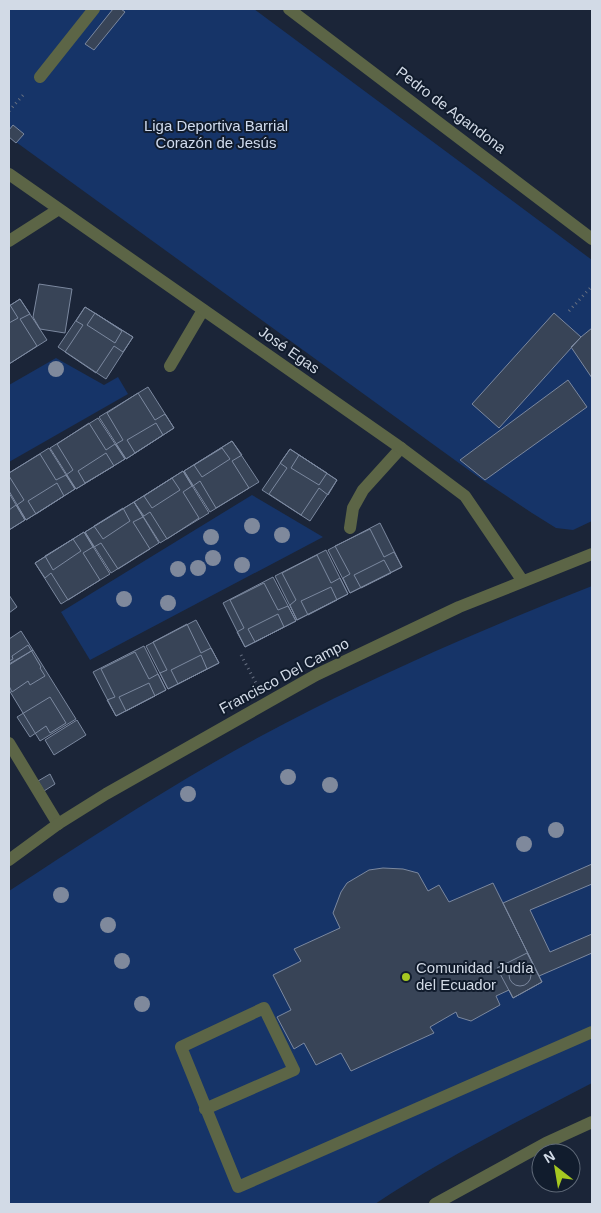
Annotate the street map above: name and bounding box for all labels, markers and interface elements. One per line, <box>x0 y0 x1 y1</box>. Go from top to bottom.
street label: Pedro de Agandona <box>393 63 510 157</box>
park label: Liga Deportiva Barrial Corazón de Jesús <box>144 117 288 151</box>
street label: José Egas <box>256 323 323 377</box>
street label: Francisco Del Campo <box>216 634 351 717</box>
place label: Comunidad Judía del Ecuador <box>416 959 534 993</box>
marker: Comunidad Judía del Ecuador <box>400 971 412 983</box>
north arrow <box>531 1143 581 1193</box>
text: N <box>541 1147 558 1166</box>

